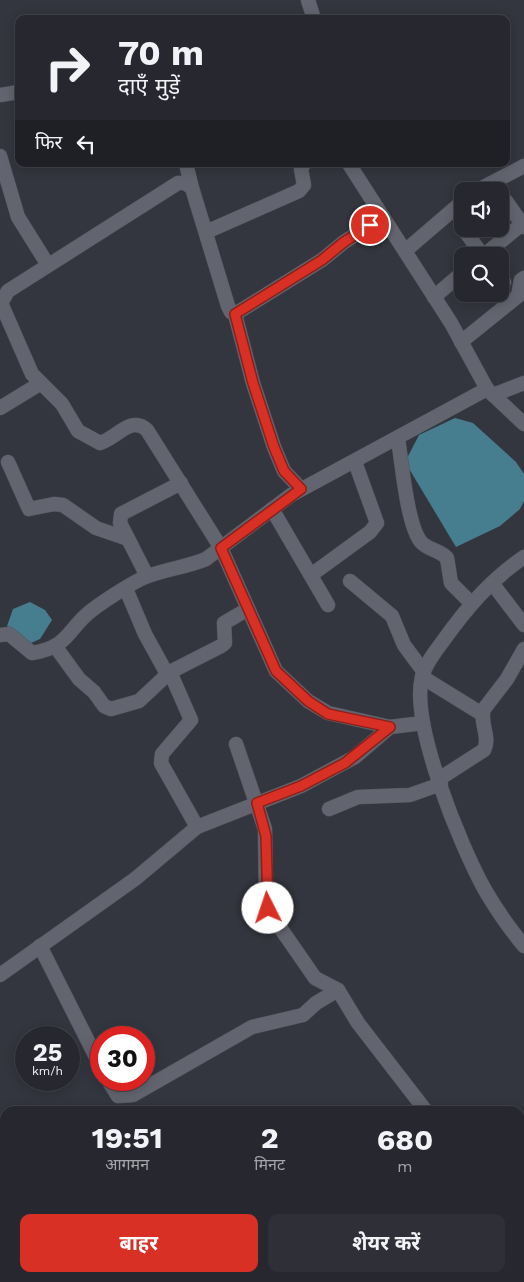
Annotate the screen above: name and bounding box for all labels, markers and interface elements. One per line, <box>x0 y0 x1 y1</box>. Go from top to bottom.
text: 70 m <box>118 32 204 74</box>
icon: right <box>35 35 100 100</box>
text: दाएँ मुड़ें <box>118 74 180 99</box>
icon: left <box>72 130 100 158</box>
text: फिर <box>35 131 62 154</box>
map controls <box>454 182 509 302</box>
button: sound <box>454 182 509 237</box>
pin <box>349 204 391 246</box>
icon: arrive <box>356 211 384 239</box>
button: search <box>454 247 509 302</box>
position arrow <box>241 881 293 933</box>
speed limit sign: 30 <box>90 1026 155 1091</box>
text: 25 <box>33 1038 62 1067</box>
text: km/h <box>32 1064 63 1078</box>
text: 19:51 <box>92 1120 163 1155</box>
text: 2 <box>261 1120 279 1155</box>
text: 680 <box>377 1122 433 1157</box>
text: आगमन <box>105 1155 149 1174</box>
text: मिनट <box>254 1155 285 1174</box>
text: m <box>397 1157 413 1176</box>
button: बाहर <box>20 1214 258 1272</box>
button: शेयर करें <box>268 1214 505 1272</box>

